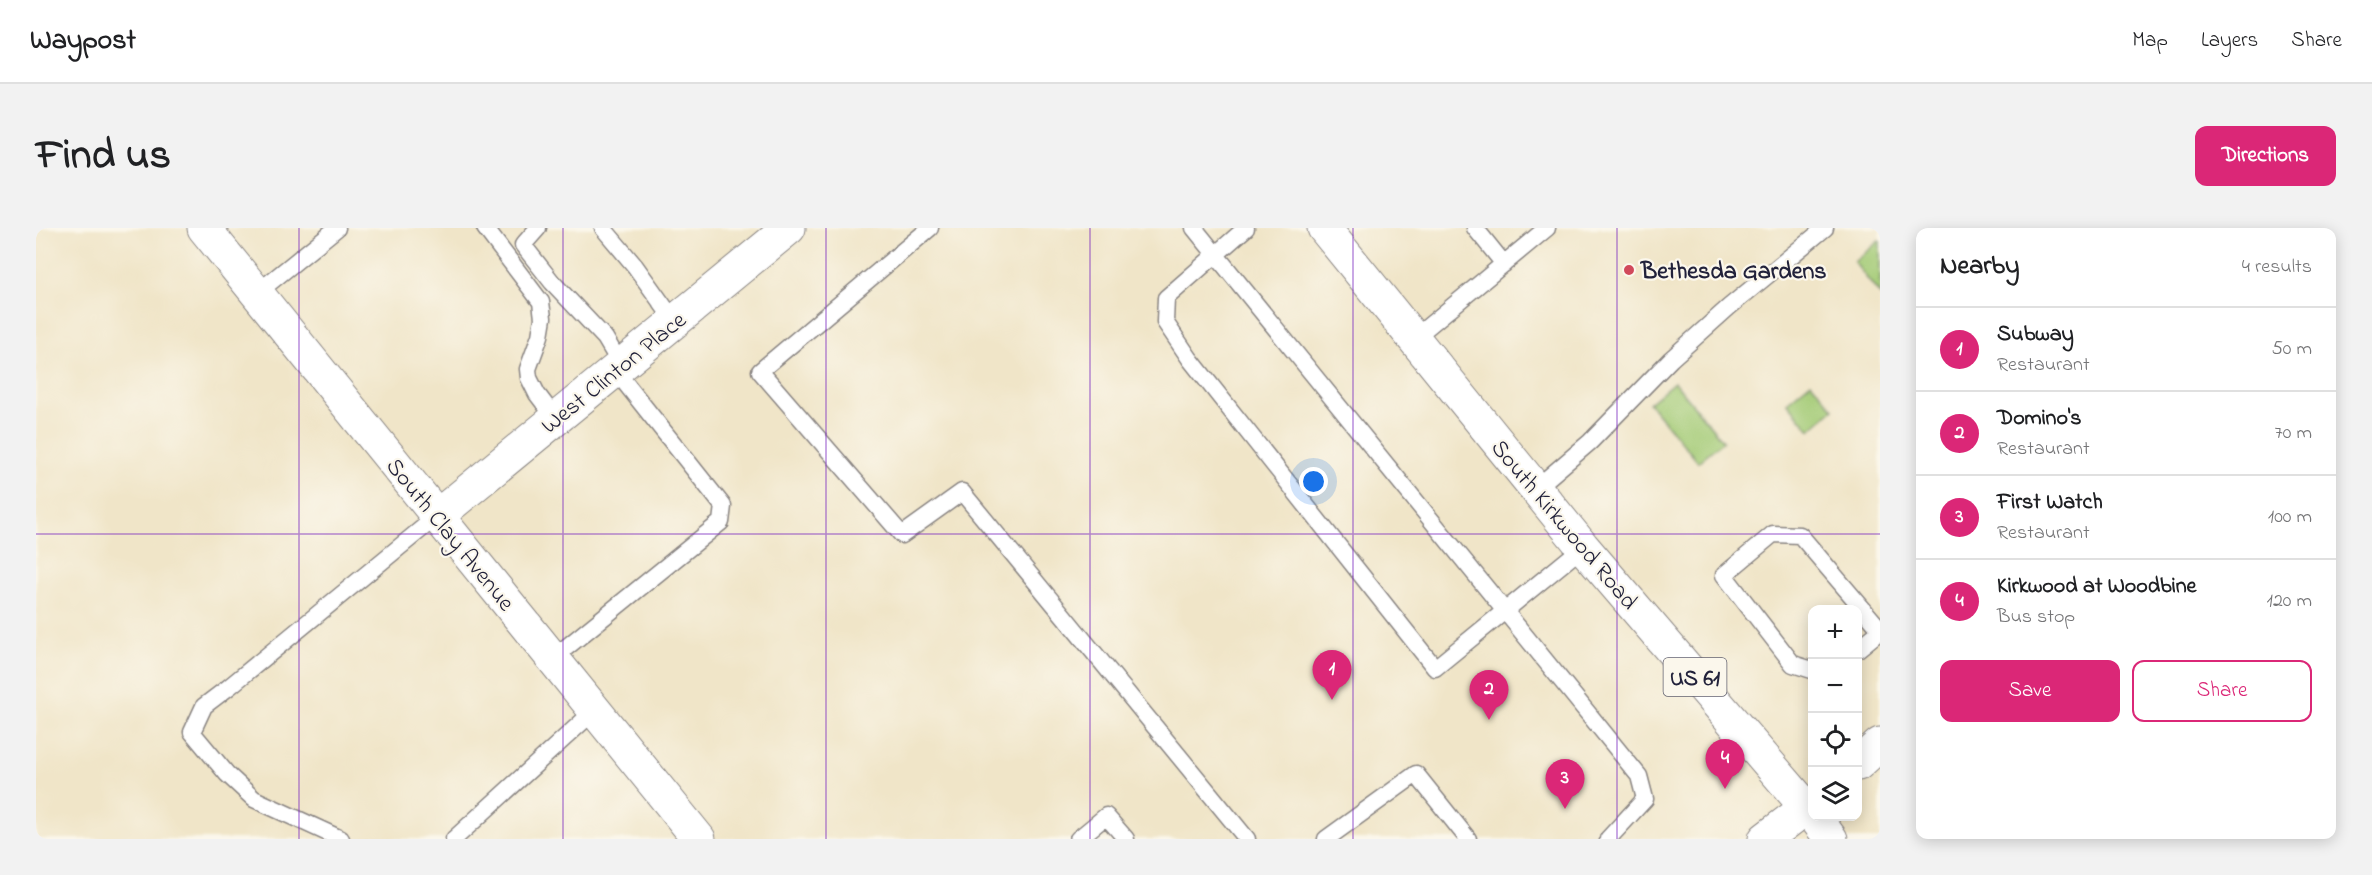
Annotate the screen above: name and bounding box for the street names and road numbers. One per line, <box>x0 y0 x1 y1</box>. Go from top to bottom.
street label: West Clinton Place <box>534 304 695 444</box>
street label: South Kirkwood Road <box>1481 433 1645 619</box>
street label: South Clay Avenue <box>375 451 522 621</box>
road number: US 61 <box>1664 658 1726 696</box>

